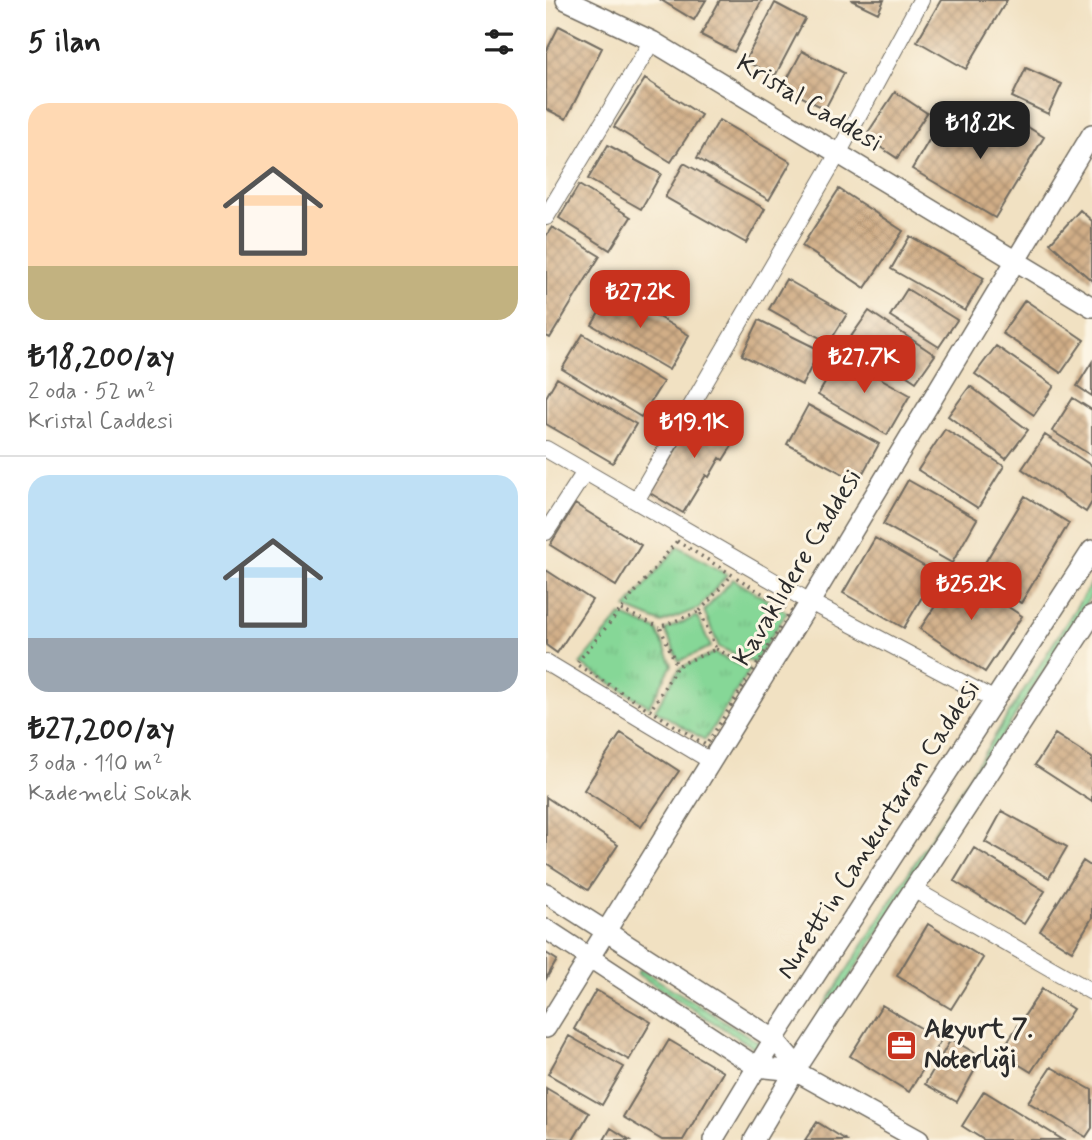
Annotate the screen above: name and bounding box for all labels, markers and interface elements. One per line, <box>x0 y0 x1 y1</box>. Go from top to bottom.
text: 5 ilan <box>28 23 101 62</box>
icon: filters <box>480 23 518 61</box>
street label: Kristal Caddesi <box>730 47 888 161</box>
pin: ₺18.2K <box>923 102 1037 161</box>
text: ₺18.2K <box>946 109 1014 139</box>
icon: home <box>210 148 336 274</box>
pin: ₺27.2K <box>583 270 697 330</box>
text: ₺27.2K <box>606 278 674 308</box>
pin: ₺27.7K <box>807 336 921 395</box>
text: ₺18,200/ay <box>28 338 175 377</box>
text: ₺27.7K <box>829 343 899 373</box>
text: 2 oda · 52 m² <box>28 377 155 407</box>
pin: ₺19.1K <box>637 400 751 460</box>
text: Kristal Caddesi <box>28 407 174 437</box>
text: ₺19.1K <box>660 408 728 438</box>
street label: Kavaklıdere Caddesi <box>726 463 870 673</box>
icon: home <box>210 520 336 646</box>
pin: ₺25.2K <box>914 562 1028 622</box>
text: ₺25.2K <box>937 570 1005 600</box>
street label: Nurettin Cankurtaran Caddesi <box>769 674 989 986</box>
text: ₺27,200/ay <box>28 710 175 749</box>
text: 3 oda · 110 m² <box>28 749 163 779</box>
text: Kademeli Sokak <box>28 779 192 809</box>
place label: Akyurt 7. Noterliği <box>924 1013 1033 1078</box>
office icon: Akyurt 7. Noterliği <box>884 1028 918 1062</box>

